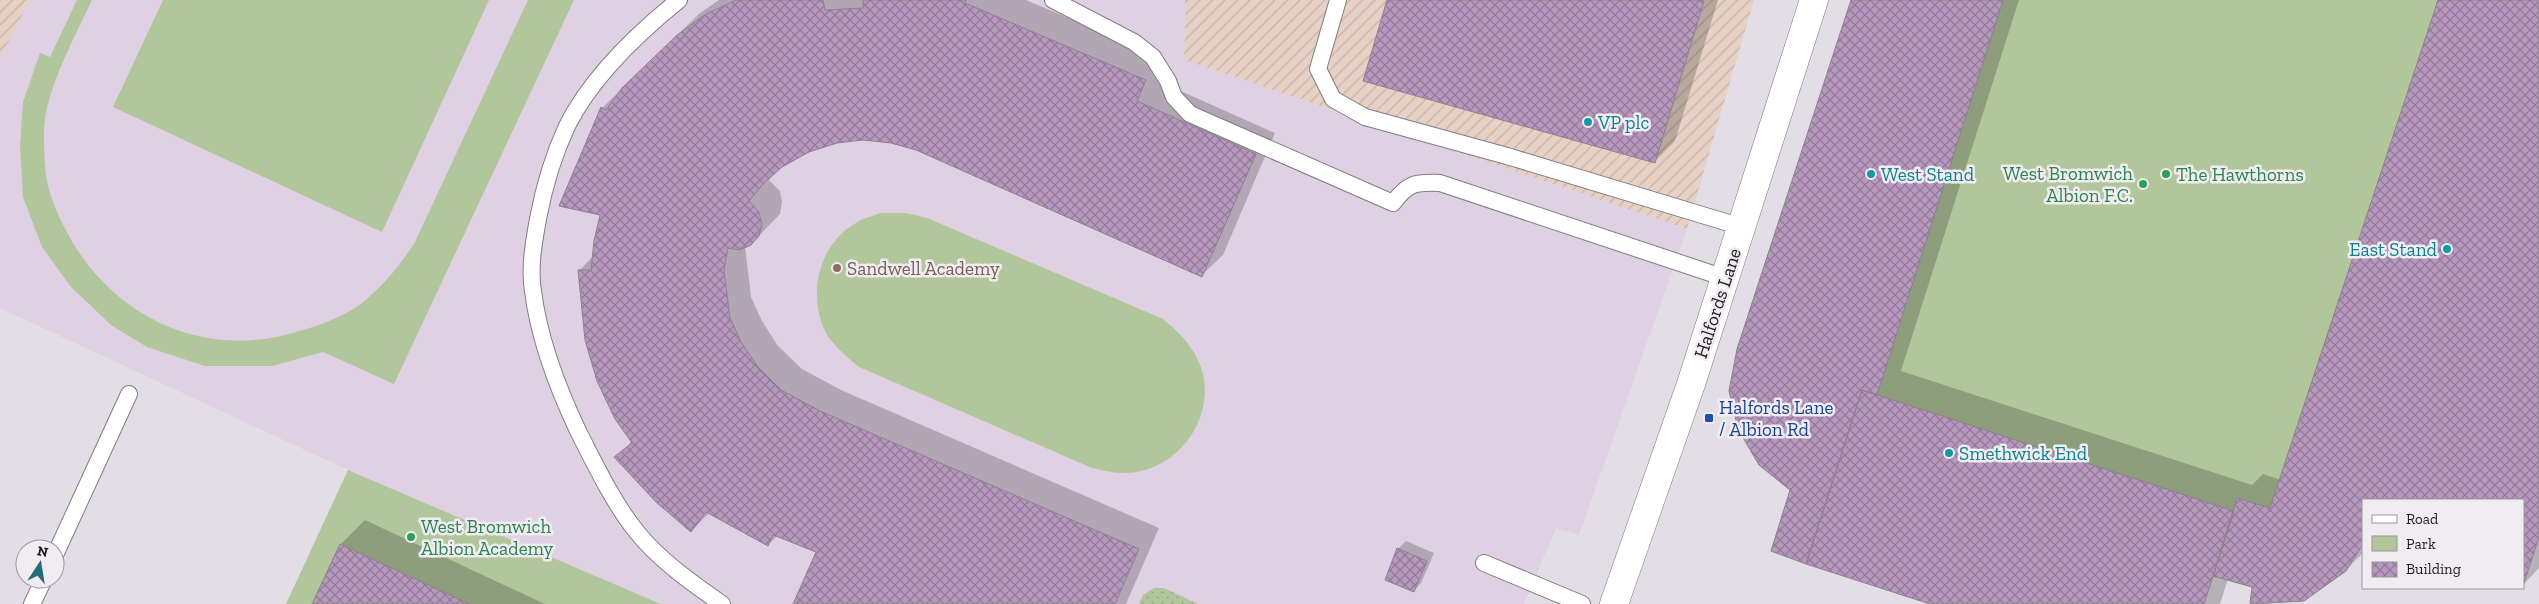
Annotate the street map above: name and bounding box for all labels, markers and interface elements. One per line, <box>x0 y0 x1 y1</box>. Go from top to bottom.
place label: VP plc <box>1597 111 1650 134</box>
marker: VP plc <box>1582 116 1594 128</box>
place label: West Bromwich Albion F.C. <box>2003 162 2133 207</box>
place label: West Stand <box>1881 163 1975 186</box>
place label: The Hawthorns <box>2176 163 2304 186</box>
marker: West Stand <box>1865 168 1877 180</box>
marker: The Hawthorns <box>2160 168 2172 180</box>
marker: West Bromwich Albion F.C. <box>2137 178 2149 190</box>
place label: East Stand <box>2349 238 2438 261</box>
marker: East Stand <box>2441 243 2453 255</box>
street label: Halfords Lane <box>1689 245 1746 361</box>
place label: Sandwell Academy <box>847 257 1000 280</box>
marker: Sandwell Academy <box>831 262 843 274</box>
place label: Halfords Lane / Albion Rd <box>1719 396 1834 441</box>
marker: Halfords Lane / Albion Rd <box>1703 412 1715 424</box>
place label: Smethwick End <box>1959 442 2088 465</box>
marker: Smethwick End <box>1943 447 1955 459</box>
legend <box>2362 499 2524 589</box>
text: Road <box>2406 510 2439 528</box>
place label: West Bromwich Albion Academy <box>421 515 554 560</box>
marker: West Bromwich Albion Academy <box>405 531 417 543</box>
text: Park <box>2406 535 2436 553</box>
north arrow <box>15 539 65 589</box>
text: N <box>36 542 50 561</box>
text: Building <box>2406 560 2461 578</box>

